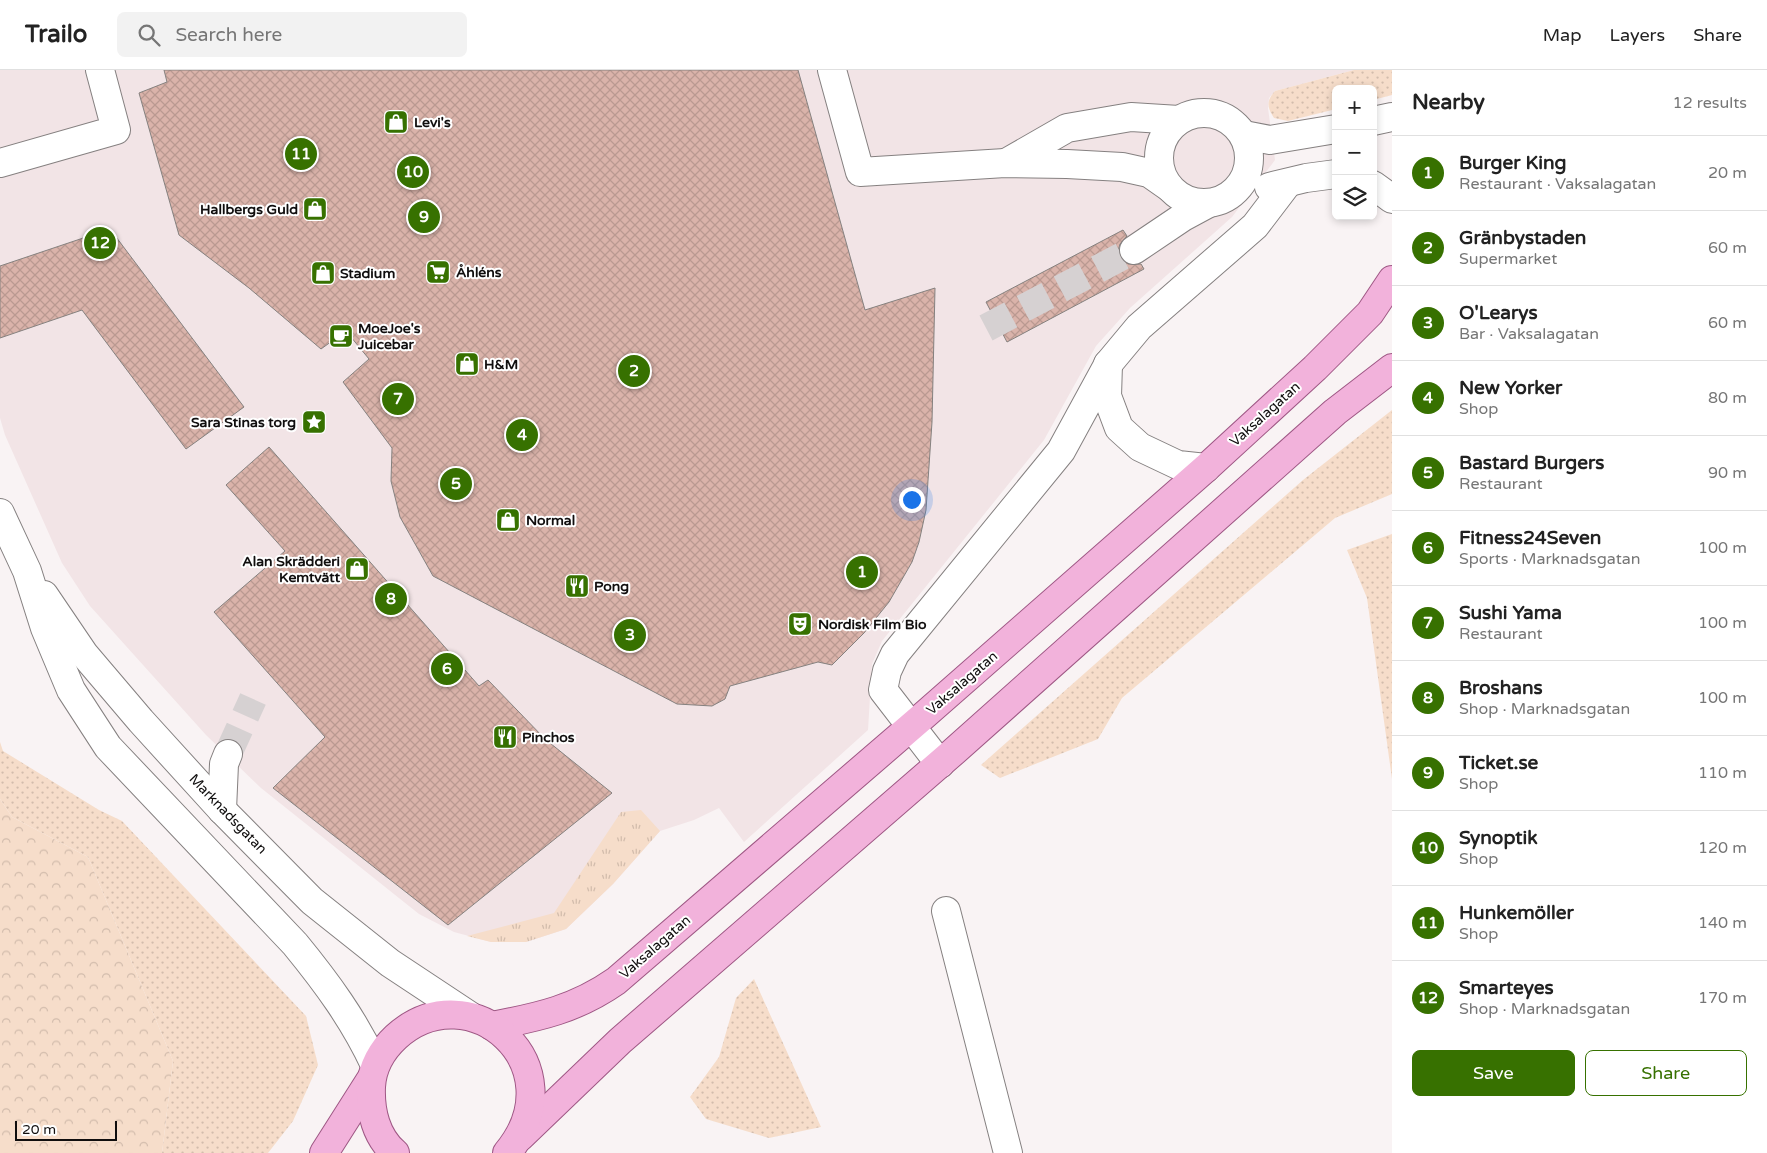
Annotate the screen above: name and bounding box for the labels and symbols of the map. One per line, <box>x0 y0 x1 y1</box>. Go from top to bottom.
shop icon: Levi's <box>383 109 409 135</box>
place label: Levi's <box>414 114 451 131</box>
pin: 11 <box>285 135 317 173</box>
pin: 10 <box>397 153 429 191</box>
shop icon: Hallbergs Guld <box>302 196 328 222</box>
pin: 9 <box>408 198 440 236</box>
place label: Hallbergs Guld <box>200 201 298 218</box>
pin: 12 <box>84 224 116 262</box>
supermarket icon: Åhléns <box>425 259 451 285</box>
shop icon: Stadium <box>310 260 336 286</box>
place label: Åhléns <box>456 263 502 281</box>
place label: Stadium <box>340 265 395 282</box>
place label: MoeJoe's Juicebar <box>357 320 421 353</box>
cafe icon: MoeJoe's Juicebar <box>328 323 354 349</box>
shop icon: H&M <box>454 351 480 377</box>
pin: 2 <box>618 352 650 390</box>
place label: H&M <box>484 356 518 373</box>
street label: Vaksalagatan <box>1226 378 1304 450</box>
pin: 7 <box>382 380 414 418</box>
place icon: Sara Stinas torg <box>301 409 327 435</box>
place label: Sara Stinas torg <box>191 414 296 431</box>
pin: 4 <box>506 416 538 454</box>
pin: 5 <box>440 465 472 503</box>
your location <box>899 487 925 513</box>
shop icon: Normal <box>495 507 521 533</box>
place label: Normal <box>526 512 575 529</box>
place label: Alan Skrädderi Kemtvätt <box>242 553 341 586</box>
pin: 1 <box>846 553 878 591</box>
shop icon: Alan Skrädderi Kemtvätt <box>344 556 370 582</box>
restaurant icon: Pong <box>564 573 590 599</box>
place label: Pong <box>594 578 629 595</box>
pin: 8 <box>375 580 407 618</box>
theatre icon: Nordisk Film Bio <box>787 611 813 637</box>
pin: 3 <box>614 616 646 654</box>
place label: Nordisk Film Bio <box>818 616 927 633</box>
street label: Vaksalagatan <box>923 648 1001 718</box>
pin: 6 <box>431 650 463 688</box>
restaurant icon: Pinchos <box>492 724 518 750</box>
place label: Pinchos <box>522 729 575 746</box>
street label: Marknadsgatan <box>186 770 270 858</box>
street label: Vaksalagatan <box>616 912 694 982</box>
scale bar <box>15 1118 118 1141</box>

